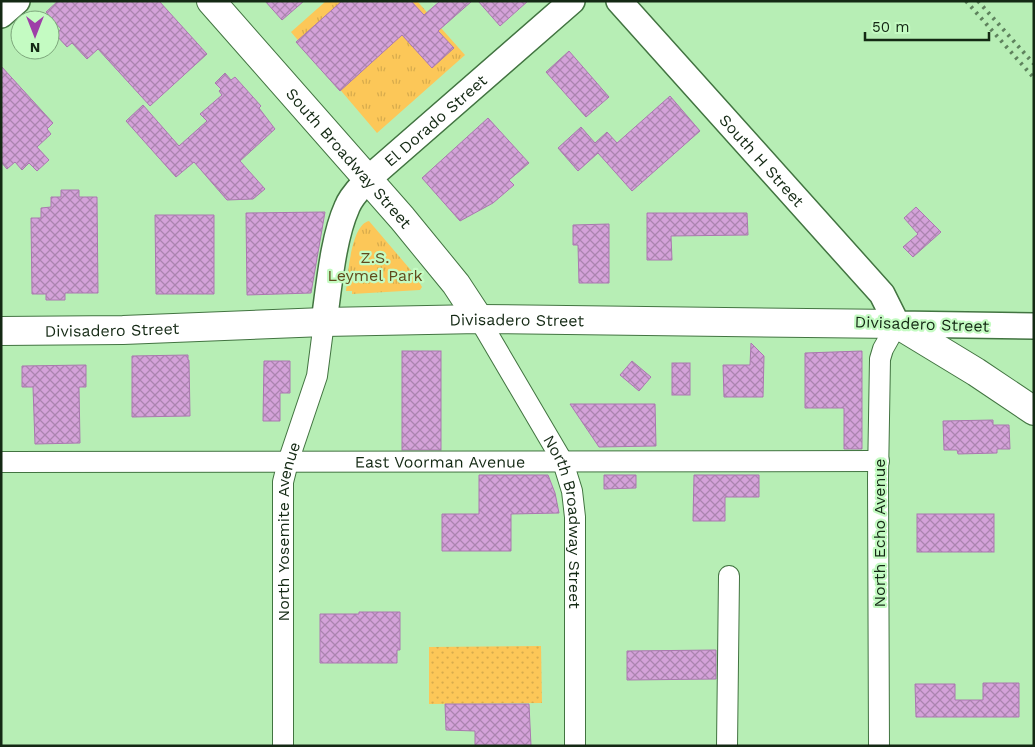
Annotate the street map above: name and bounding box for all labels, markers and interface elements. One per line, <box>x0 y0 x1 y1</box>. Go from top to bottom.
north arrow <box>10 10 60 60</box>
scale bar <box>865 10 989 42</box>
text: 50 m <box>872 18 909 36</box>
text: N <box>30 40 40 56</box>
street label: El Dorado Street <box>380 70 491 170</box>
street label: South Broadway Street <box>282 84 416 232</box>
street label: South H Street <box>716 110 808 210</box>
park label: Z.S. Leymel Park <box>327 248 423 285</box>
street label: Divisadero Street <box>449 309 585 330</box>
street label: Divisadero Street <box>854 312 990 336</box>
street label: Divisadero Street <box>45 318 180 340</box>
street label: North Broadway Street <box>540 431 585 609</box>
street label: North Yosemite Avenue <box>274 439 304 621</box>
street label: East Voorman Avenue <box>355 452 525 471</box>
street label: North Echo Avenue <box>870 458 889 608</box>

